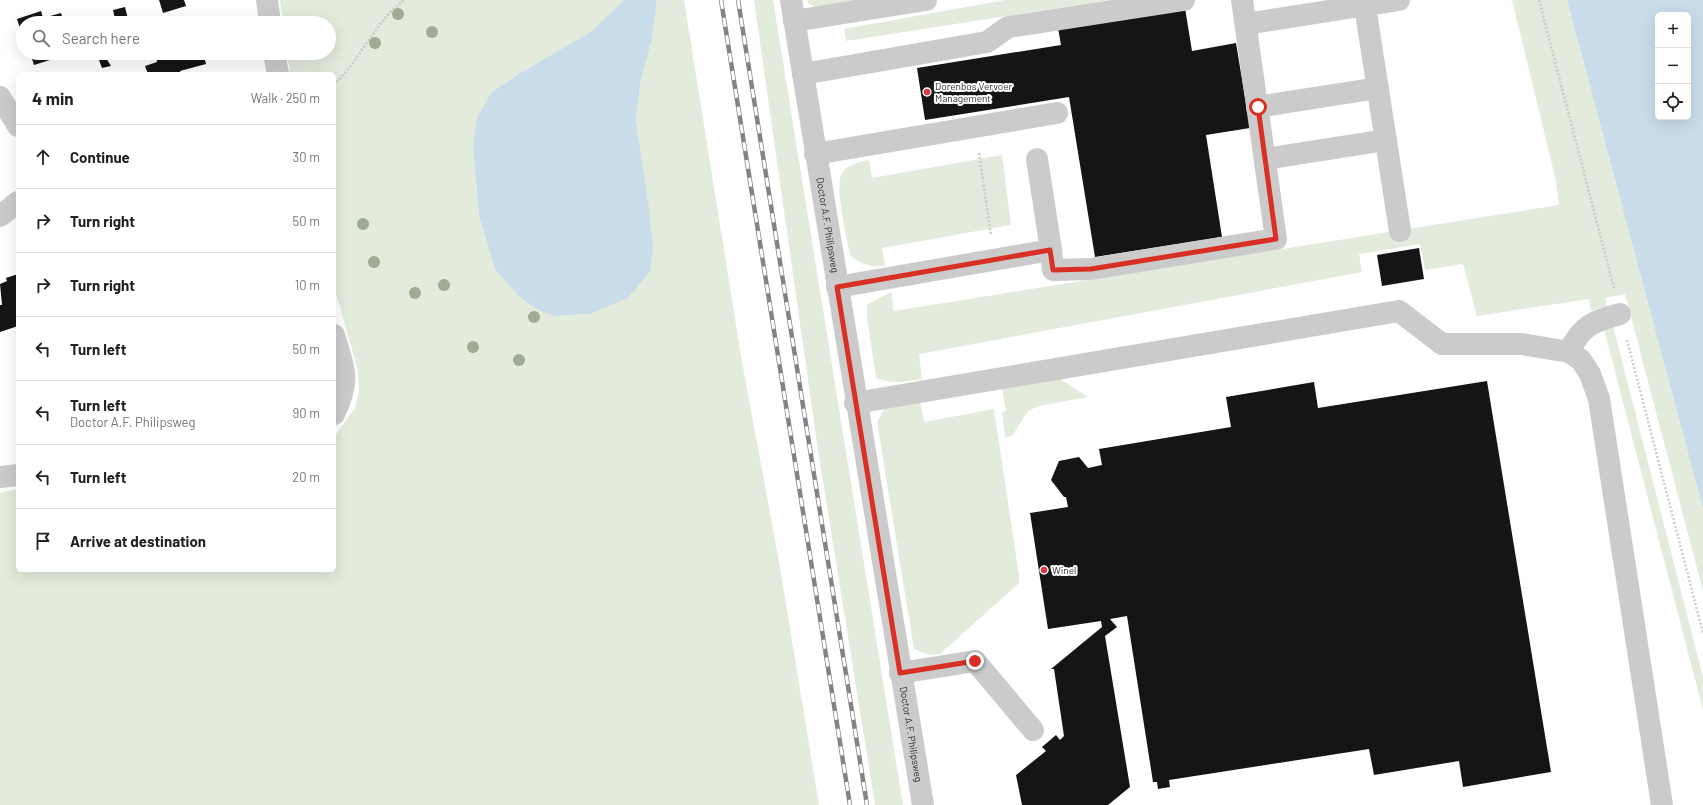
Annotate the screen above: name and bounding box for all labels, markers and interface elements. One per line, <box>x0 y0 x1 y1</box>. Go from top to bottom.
map controls <box>1655 12 1691 120</box>
button: + <box>1655 12 1691 48</box>
search box <box>16 16 336 60</box>
icon: search <box>30 27 52 49</box>
text: Search here <box>62 29 140 47</box>
button: − <box>1655 48 1691 84</box>
place label: Dorenbos Vervoer Management <box>935 80 1013 104</box>
button: locate <box>1655 84 1691 120</box>
marker: Dorenbos Vervoer Management <box>922 87 932 97</box>
text: 4 min <box>32 88 74 108</box>
text: Walk · 250 m <box>251 90 320 106</box>
route start <box>1249 98 1267 116</box>
icon: ahead <box>32 146 54 168</box>
text: Continue <box>70 148 130 166</box>
text: 30 m <box>293 149 320 165</box>
street label: Doctor A.F. Philipsweg <box>814 176 842 274</box>
icon: right <box>32 210 54 232</box>
text: Turn right <box>70 212 135 230</box>
text: 50 m <box>293 213 320 229</box>
icon: right <box>32 274 54 296</box>
text: Turn right <box>70 276 135 294</box>
text: 10 m <box>295 277 320 293</box>
icon: left <box>32 338 54 360</box>
text: Turn left <box>70 340 126 358</box>
text: 50 m <box>293 341 320 357</box>
text: Turn left <box>70 396 126 414</box>
icon: left <box>32 402 54 424</box>
text: 90 m <box>293 405 320 421</box>
text: Doctor A.F. Philipsweg <box>70 414 195 430</box>
icon: left <box>32 466 54 488</box>
text: Turn left <box>70 468 126 486</box>
text: 20 m <box>292 469 320 485</box>
icon: arrive <box>32 530 54 552</box>
text: Arrive at destination <box>70 532 206 550</box>
place label: Winel <box>1052 564 1076 576</box>
marker: Winel <box>1039 565 1049 575</box>
route end <box>966 652 984 670</box>
street label: Doctor A.F. Philipsweg <box>898 686 925 783</box>

